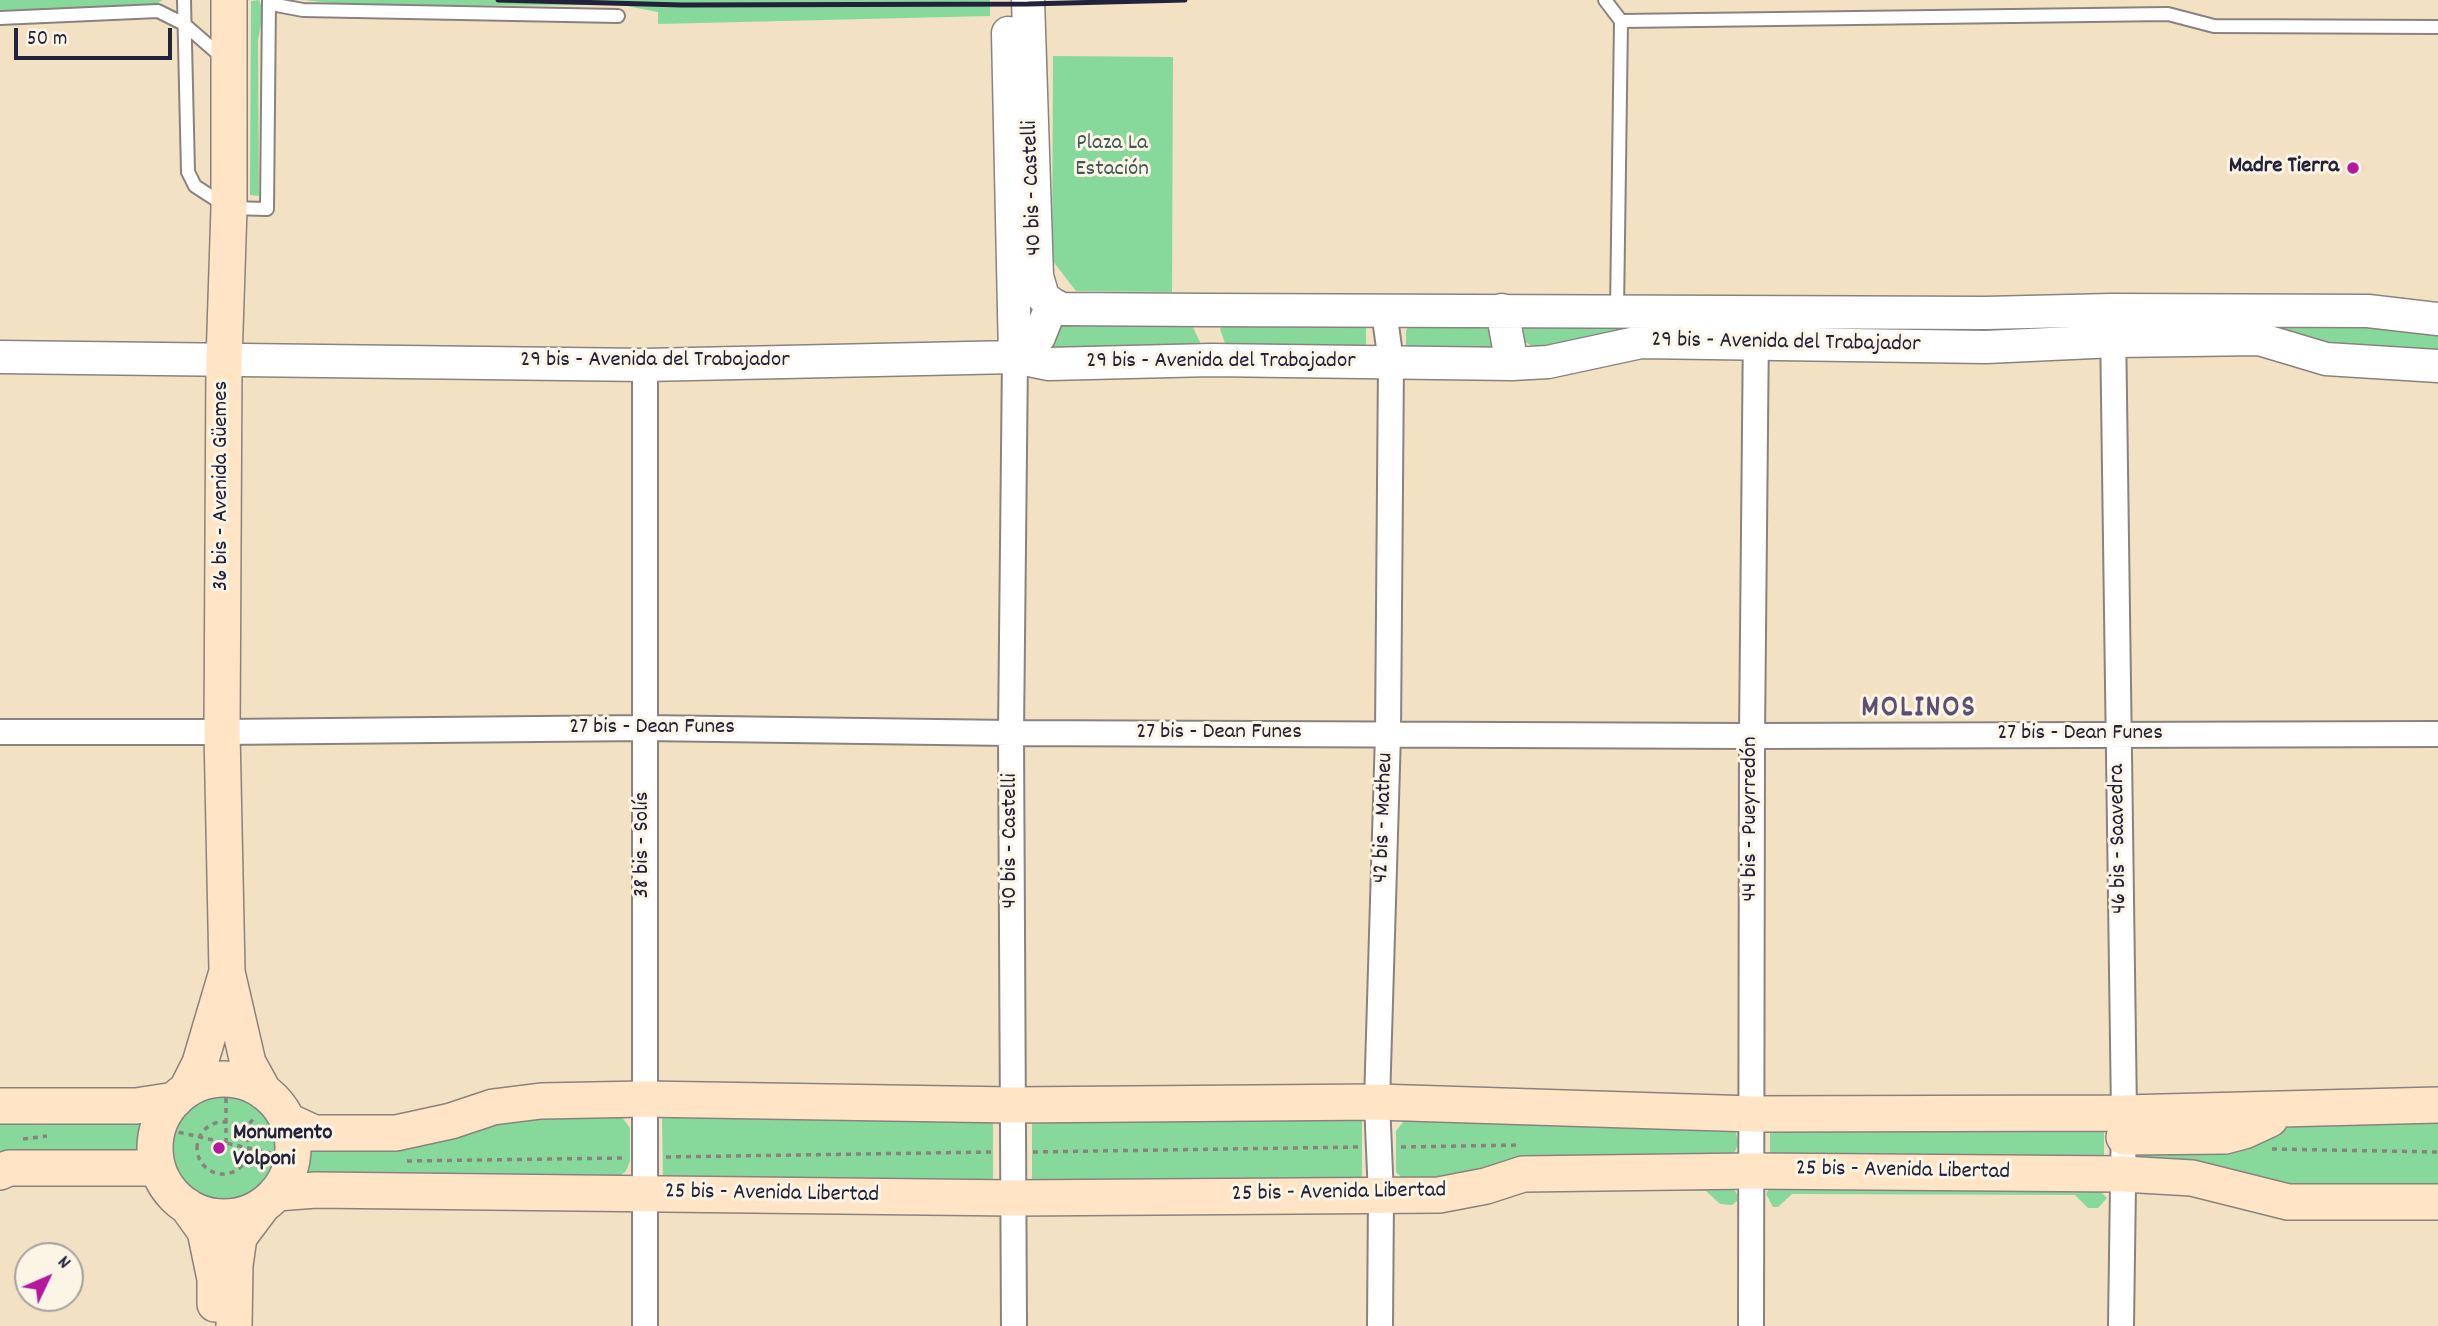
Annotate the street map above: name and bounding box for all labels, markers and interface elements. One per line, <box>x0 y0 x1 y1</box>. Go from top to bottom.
scale bar <box>18 14 175 58</box>
text: 50 m <box>27 25 67 55</box>
street label: 40 bis - Castelli <box>1018 120 1050 256</box>
park label: Plaza La Estación <box>1075 131 1149 185</box>
place label: Madre Tierra <box>2229 154 2339 182</box>
marker: Madre Tierra <box>2345 160 2361 176</box>
street label: 29 bis - Avenida del Trabajador <box>1651 328 1921 360</box>
street label: 29 bis - Avenida del Trabajador <box>520 348 790 376</box>
street label: 29 bis - Avenida del Trabajador <box>1086 349 1356 377</box>
street label: 36 bis - Avenida Güemes <box>209 381 237 591</box>
district label: MOLINOS <box>1862 693 1976 729</box>
street label: 27 bis - Dean Funes <box>569 715 735 743</box>
street label: 27 bis - Dean Funes <box>1136 720 1302 748</box>
street label: 27 bis - Dean Funes <box>1997 721 2163 749</box>
street label: 44 bis - Pueyrredón <box>1738 736 1766 902</box>
street label: 42 bis - Matheu <box>1369 752 1401 884</box>
street label: 46 bis - Saavedra <box>2105 764 2135 914</box>
street label: 40 bis - Castelli <box>998 773 1026 909</box>
street label: 38 bis - Solís <box>630 792 658 898</box>
place label: Monumento Volponi <box>233 1121 333 1175</box>
marker: Monumento Volponi <box>211 1140 227 1156</box>
street label: 25 bis - Avenida Libertad <box>1796 1156 2010 1188</box>
street label: 25 bis - Avenida Libertad <box>1232 1178 1446 1210</box>
street label: 25 bis - Avenida Libertad <box>665 1179 879 1211</box>
north arrow <box>14 1242 84 1312</box>
text: N <box>50 1251 76 1276</box>

